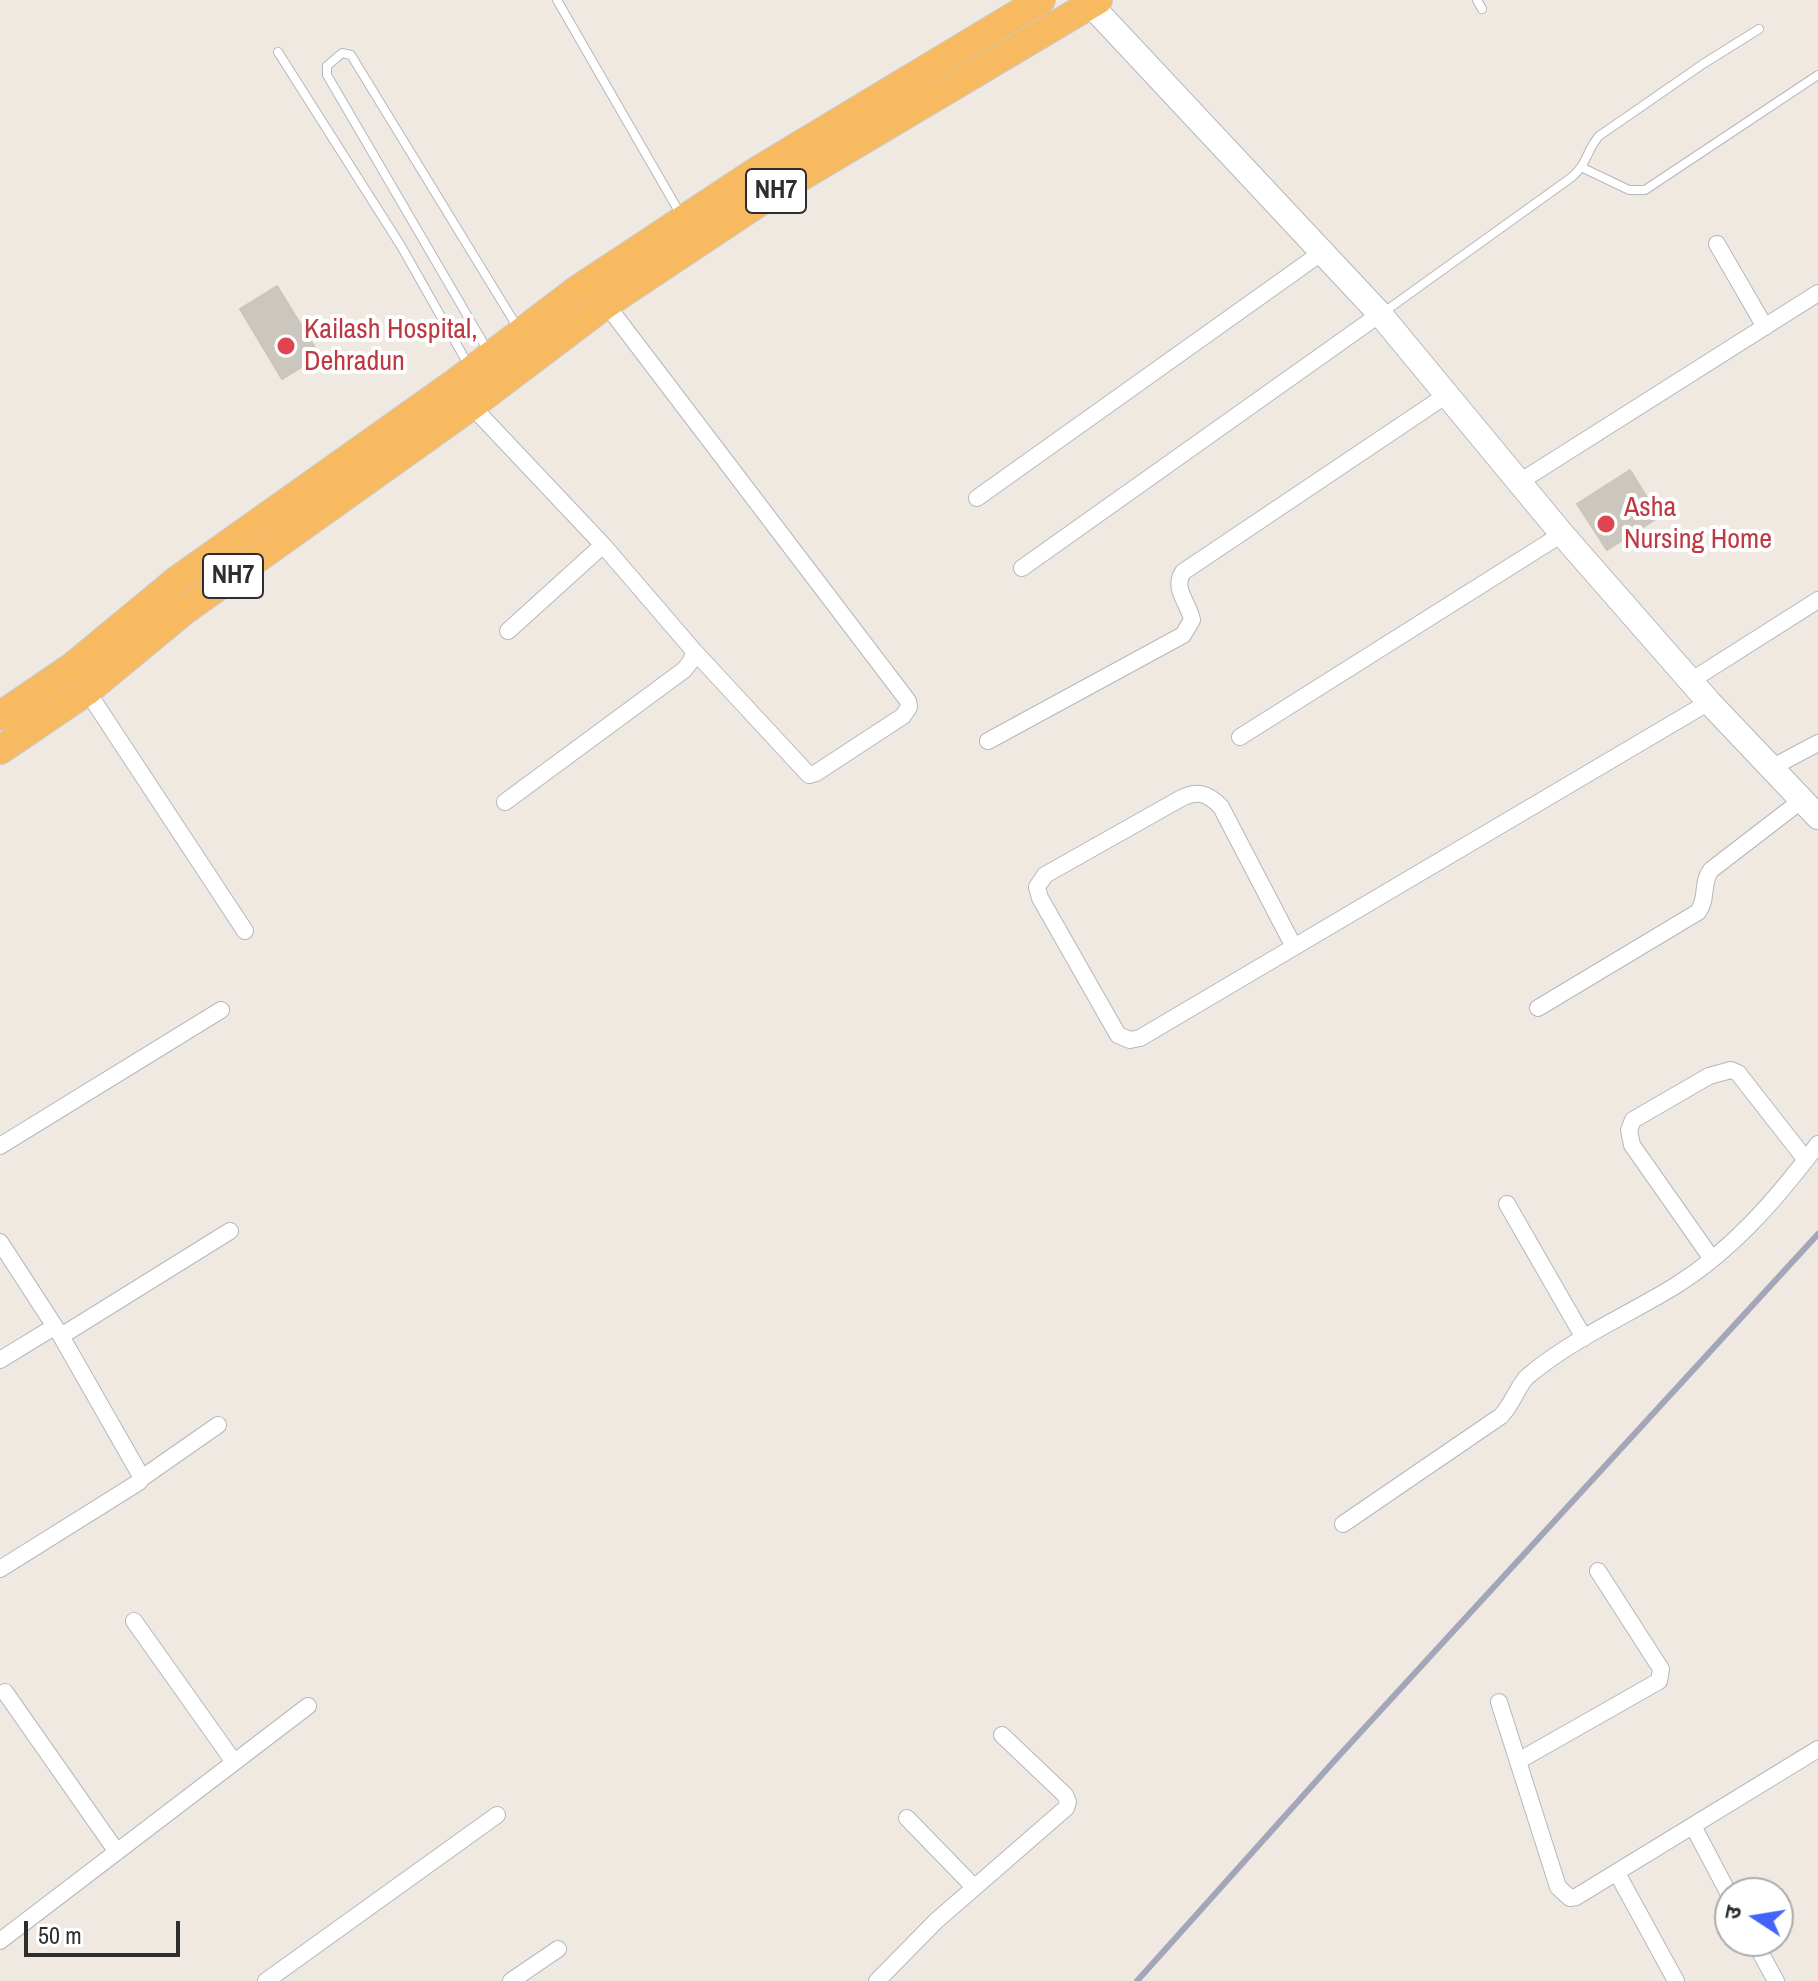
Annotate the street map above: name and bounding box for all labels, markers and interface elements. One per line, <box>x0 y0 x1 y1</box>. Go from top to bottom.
road number: NH7 <box>746 169 806 213</box>
place label: Kailash Hospital, Dehradun <box>304 313 478 379</box>
marker: Kailash Hospital, Dehradun <box>275 335 297 357</box>
place label: Asha Nursing Home <box>1624 491 1772 557</box>
marker: Asha Nursing Home <box>1595 513 1617 535</box>
road number: NH7 <box>203 554 263 598</box>
north arrow <box>1714 1877 1794 1957</box>
text: उ <box>1716 1903 1748 1922</box>
scale bar <box>28 1905 184 1955</box>
text: 50 m <box>38 1919 82 1951</box>

